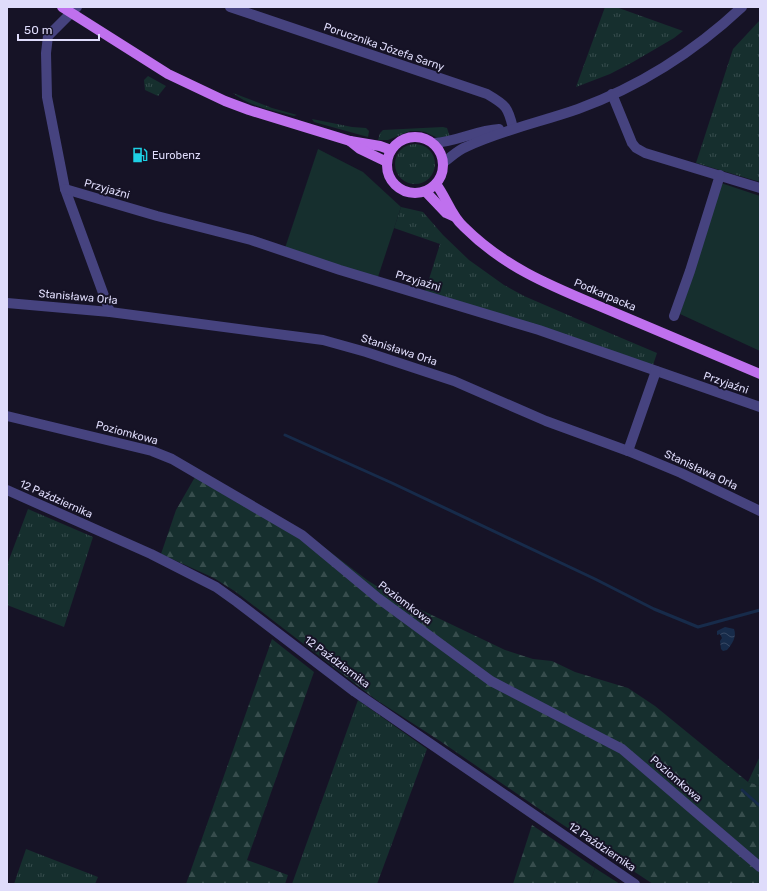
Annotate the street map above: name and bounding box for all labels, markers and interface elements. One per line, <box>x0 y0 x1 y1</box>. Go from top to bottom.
scale bar <box>18 16 99 42</box>
street label: Porucznika Józefa Sarny <box>322 20 446 74</box>
text: 50 m <box>24 23 52 37</box>
fuel station icon: Eurobenz <box>131 146 149 164</box>
place label: Eurobenz <box>152 149 201 162</box>
street label: Przyjaźni <box>83 176 131 202</box>
street label: Przyjaźni <box>394 268 442 294</box>
street label: Podkarpacka <box>572 276 638 314</box>
street label: Stanisława Orła <box>38 287 118 307</box>
street label: Stanisława Orła <box>359 332 439 368</box>
street label: Przyjaźni <box>702 369 750 397</box>
street label: Poziomkowa <box>94 418 160 448</box>
street label: Stanisława Orła <box>662 447 740 493</box>
street label: 12 Października <box>17 477 95 521</box>
street label: Poziomkowa <box>376 579 434 627</box>
street label: 12 Października <box>302 633 372 691</box>
street label: Poziomkowa <box>648 753 704 805</box>
street label: 12 Października <box>566 820 638 874</box>

